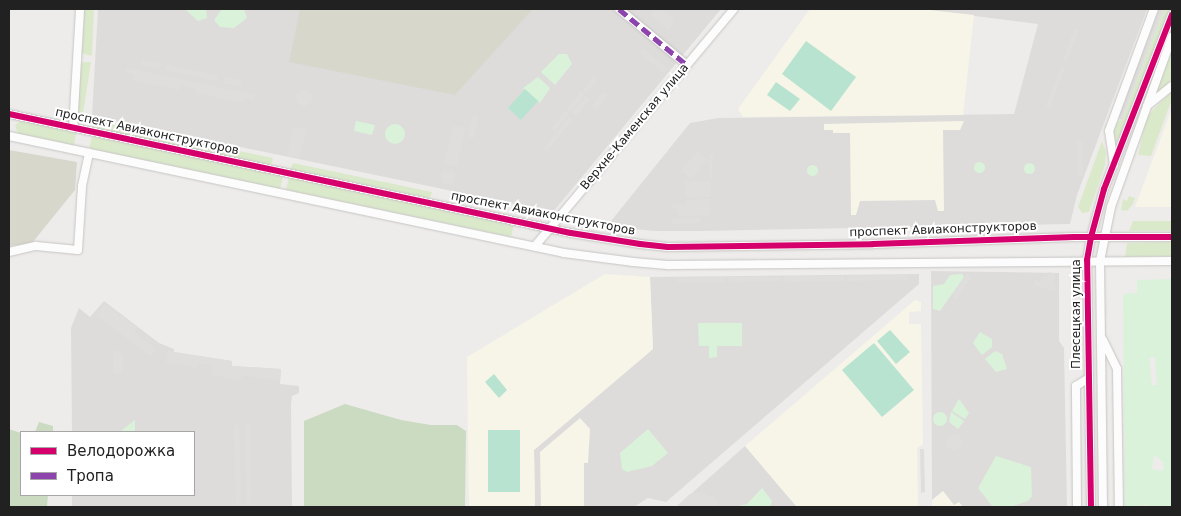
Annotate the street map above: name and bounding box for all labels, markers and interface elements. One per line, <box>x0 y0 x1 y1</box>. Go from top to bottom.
street label: Верхне-Каменская улица <box>578 61 692 193</box>
street label: проспект Авиаконструкторов <box>54 105 240 159</box>
street label: проспект Авиаконструкторов <box>450 189 636 239</box>
street label: проспект Авиаконструкторов <box>849 220 1037 240</box>
street label: Плесецкая улица <box>1070 259 1084 369</box>
legend <box>20 431 195 496</box>
text: Велодорожка <box>67 442 175 460</box>
text: Тропа <box>67 467 114 485</box>

